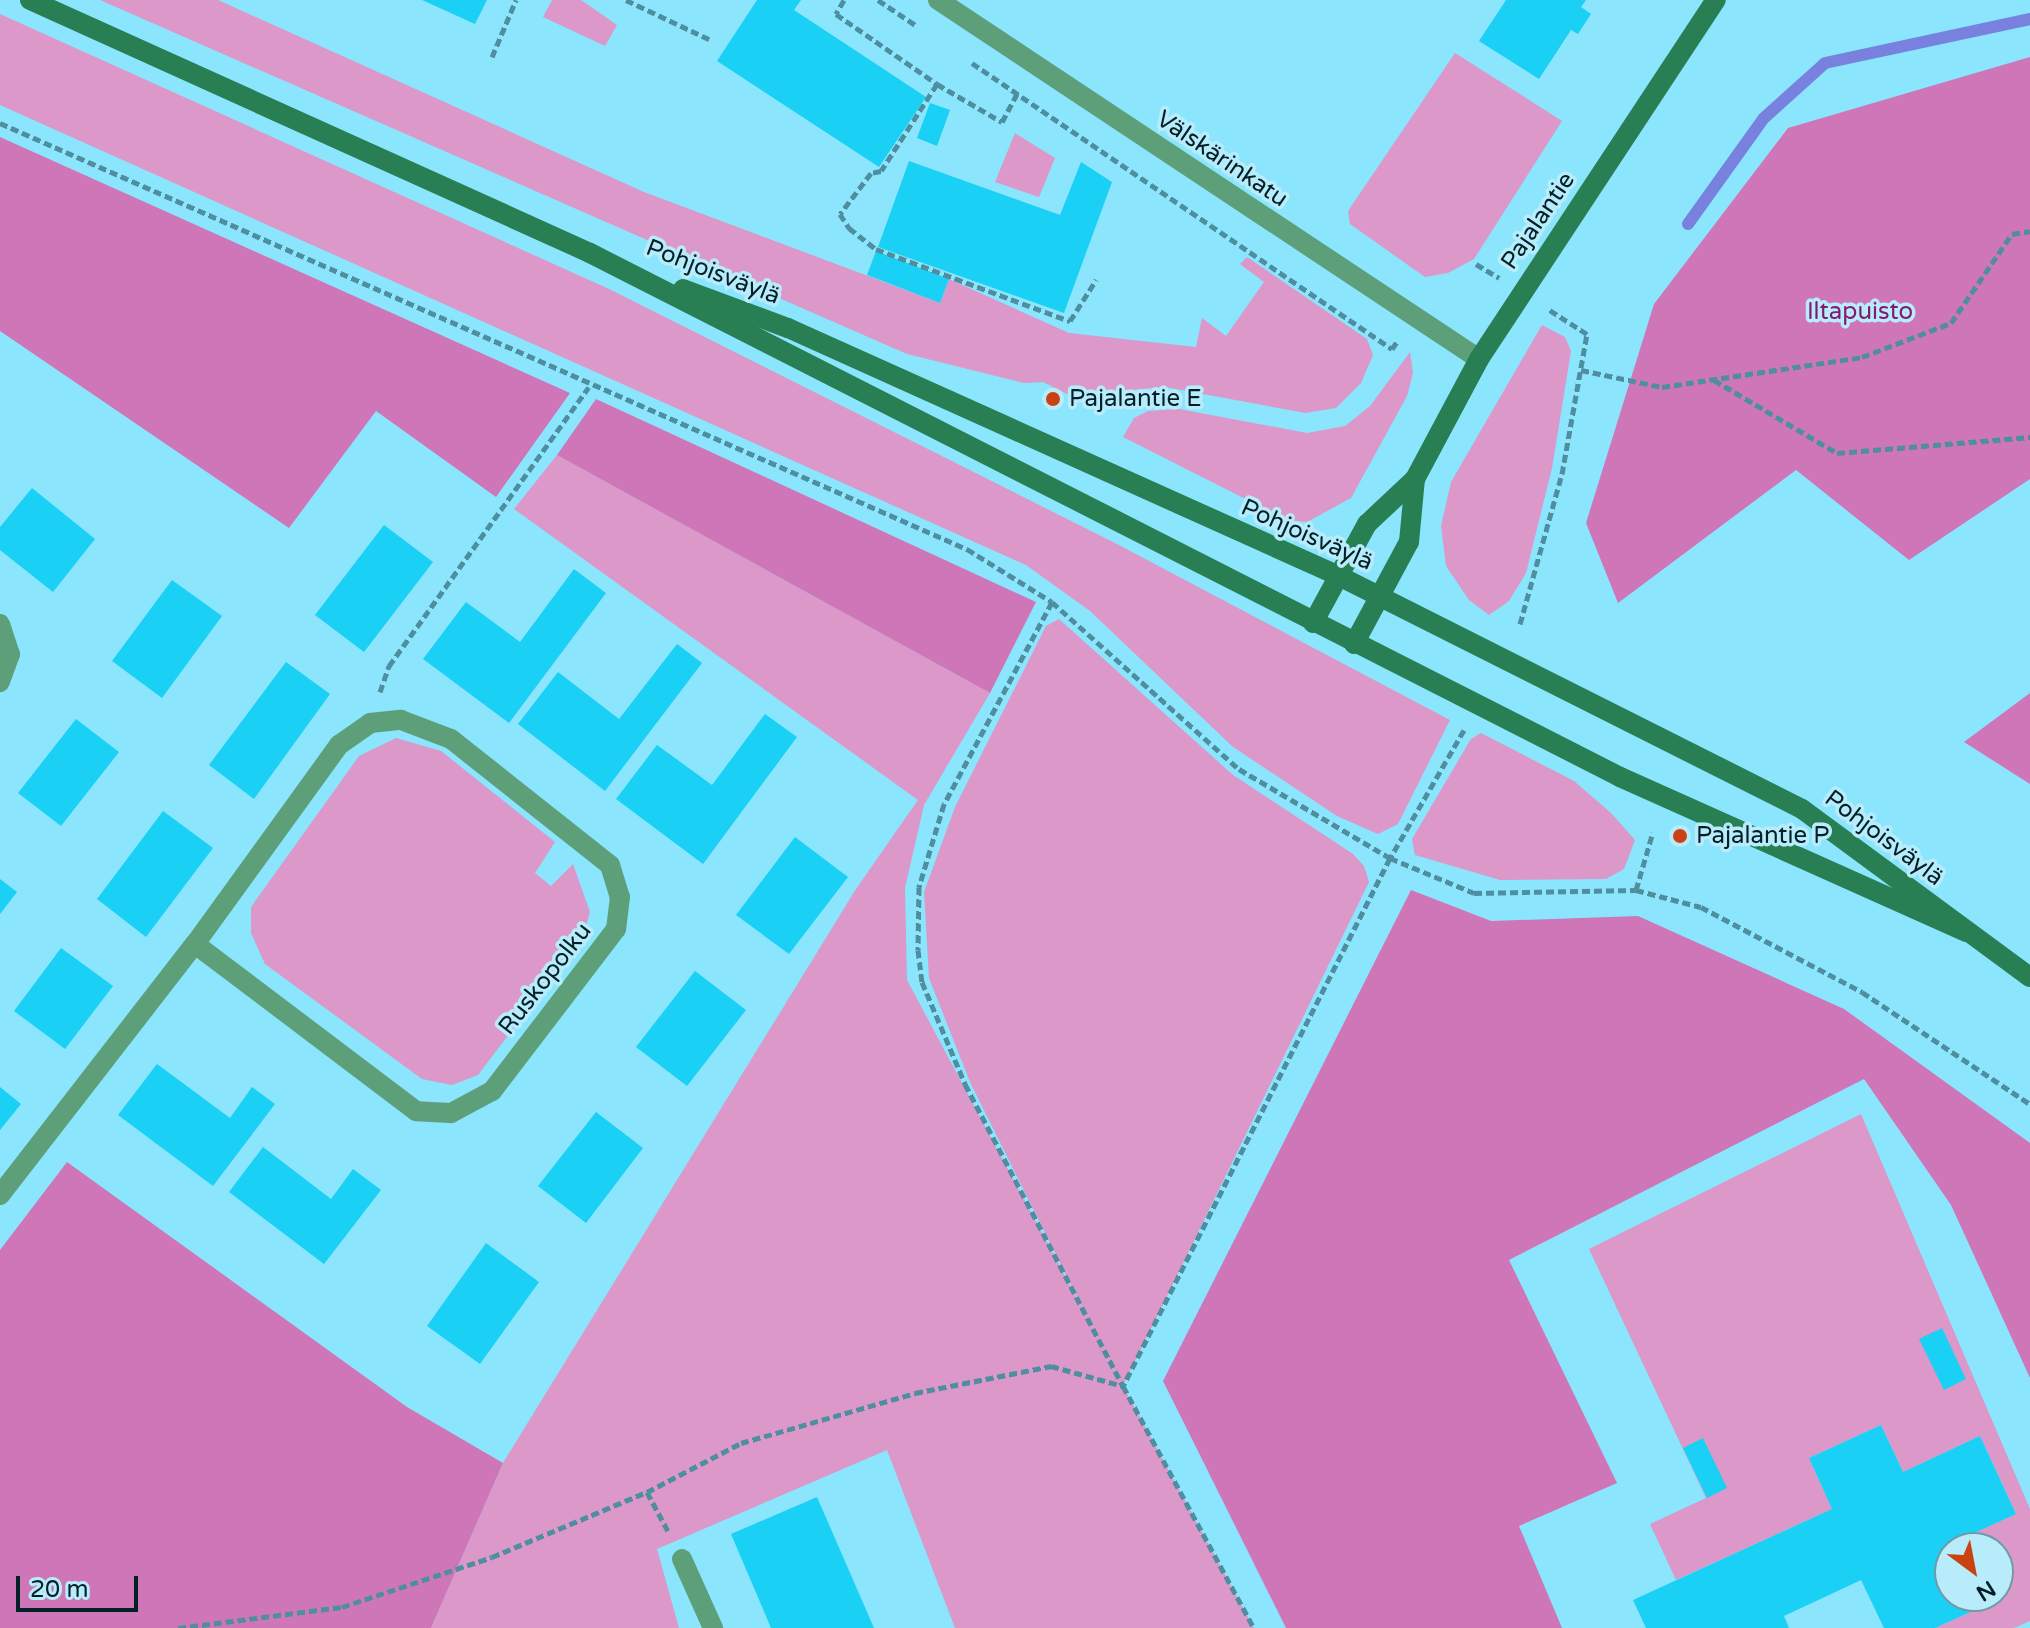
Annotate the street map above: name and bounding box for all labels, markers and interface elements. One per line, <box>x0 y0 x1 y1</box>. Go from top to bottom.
street label: Välskärinkatu <box>1151 104 1293 214</box>
street label: Pajalantie <box>1495 167 1581 275</box>
street label: Pohjoisväylä <box>642 233 784 311</box>
park label: Iltapuisto <box>1807 298 1913 326</box>
place label: Pajalantie E <box>1069 385 1202 413</box>
marker: Pajalantie E <box>1044 390 1062 408</box>
street label: Pohjoisväylä <box>1237 493 1377 577</box>
street label: Pohjoisväylä <box>1819 784 1949 892</box>
place label: Pajalantie P <box>1696 822 1829 850</box>
marker: Pajalantie P <box>1671 827 1689 845</box>
street label: Ruskopolku <box>492 917 598 1041</box>
north arrow <box>1934 1532 2014 1612</box>
scale bar <box>20 1560 142 1610</box>
text: 20 m <box>30 1575 88 1604</box>
text: N <box>1971 1575 2000 1606</box>

